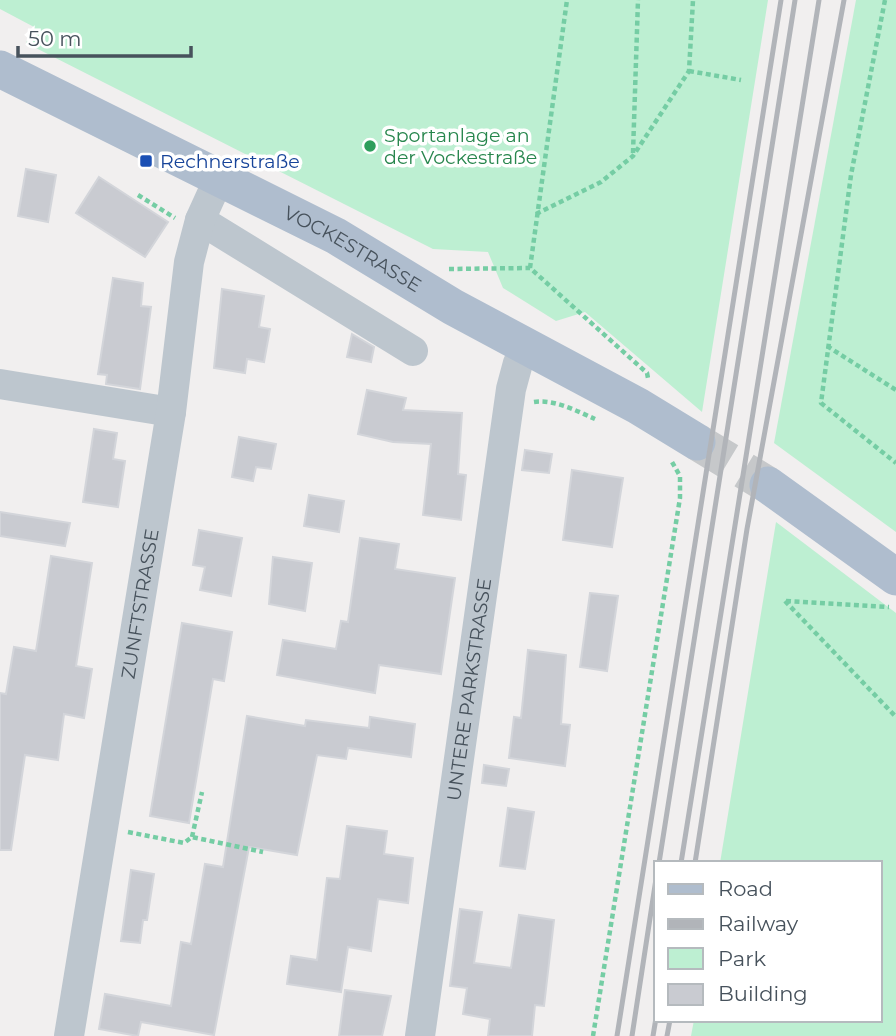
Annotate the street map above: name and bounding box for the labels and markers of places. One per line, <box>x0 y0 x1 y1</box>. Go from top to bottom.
place label: Sportanlage an der Vockestraße <box>384 124 537 169</box>
marker: Sportanlage an der Vockestraße <box>362 138 378 154</box>
place label: Rechnerstraße <box>160 150 300 173</box>
marker: Rechnerstraße <box>138 153 154 169</box>

